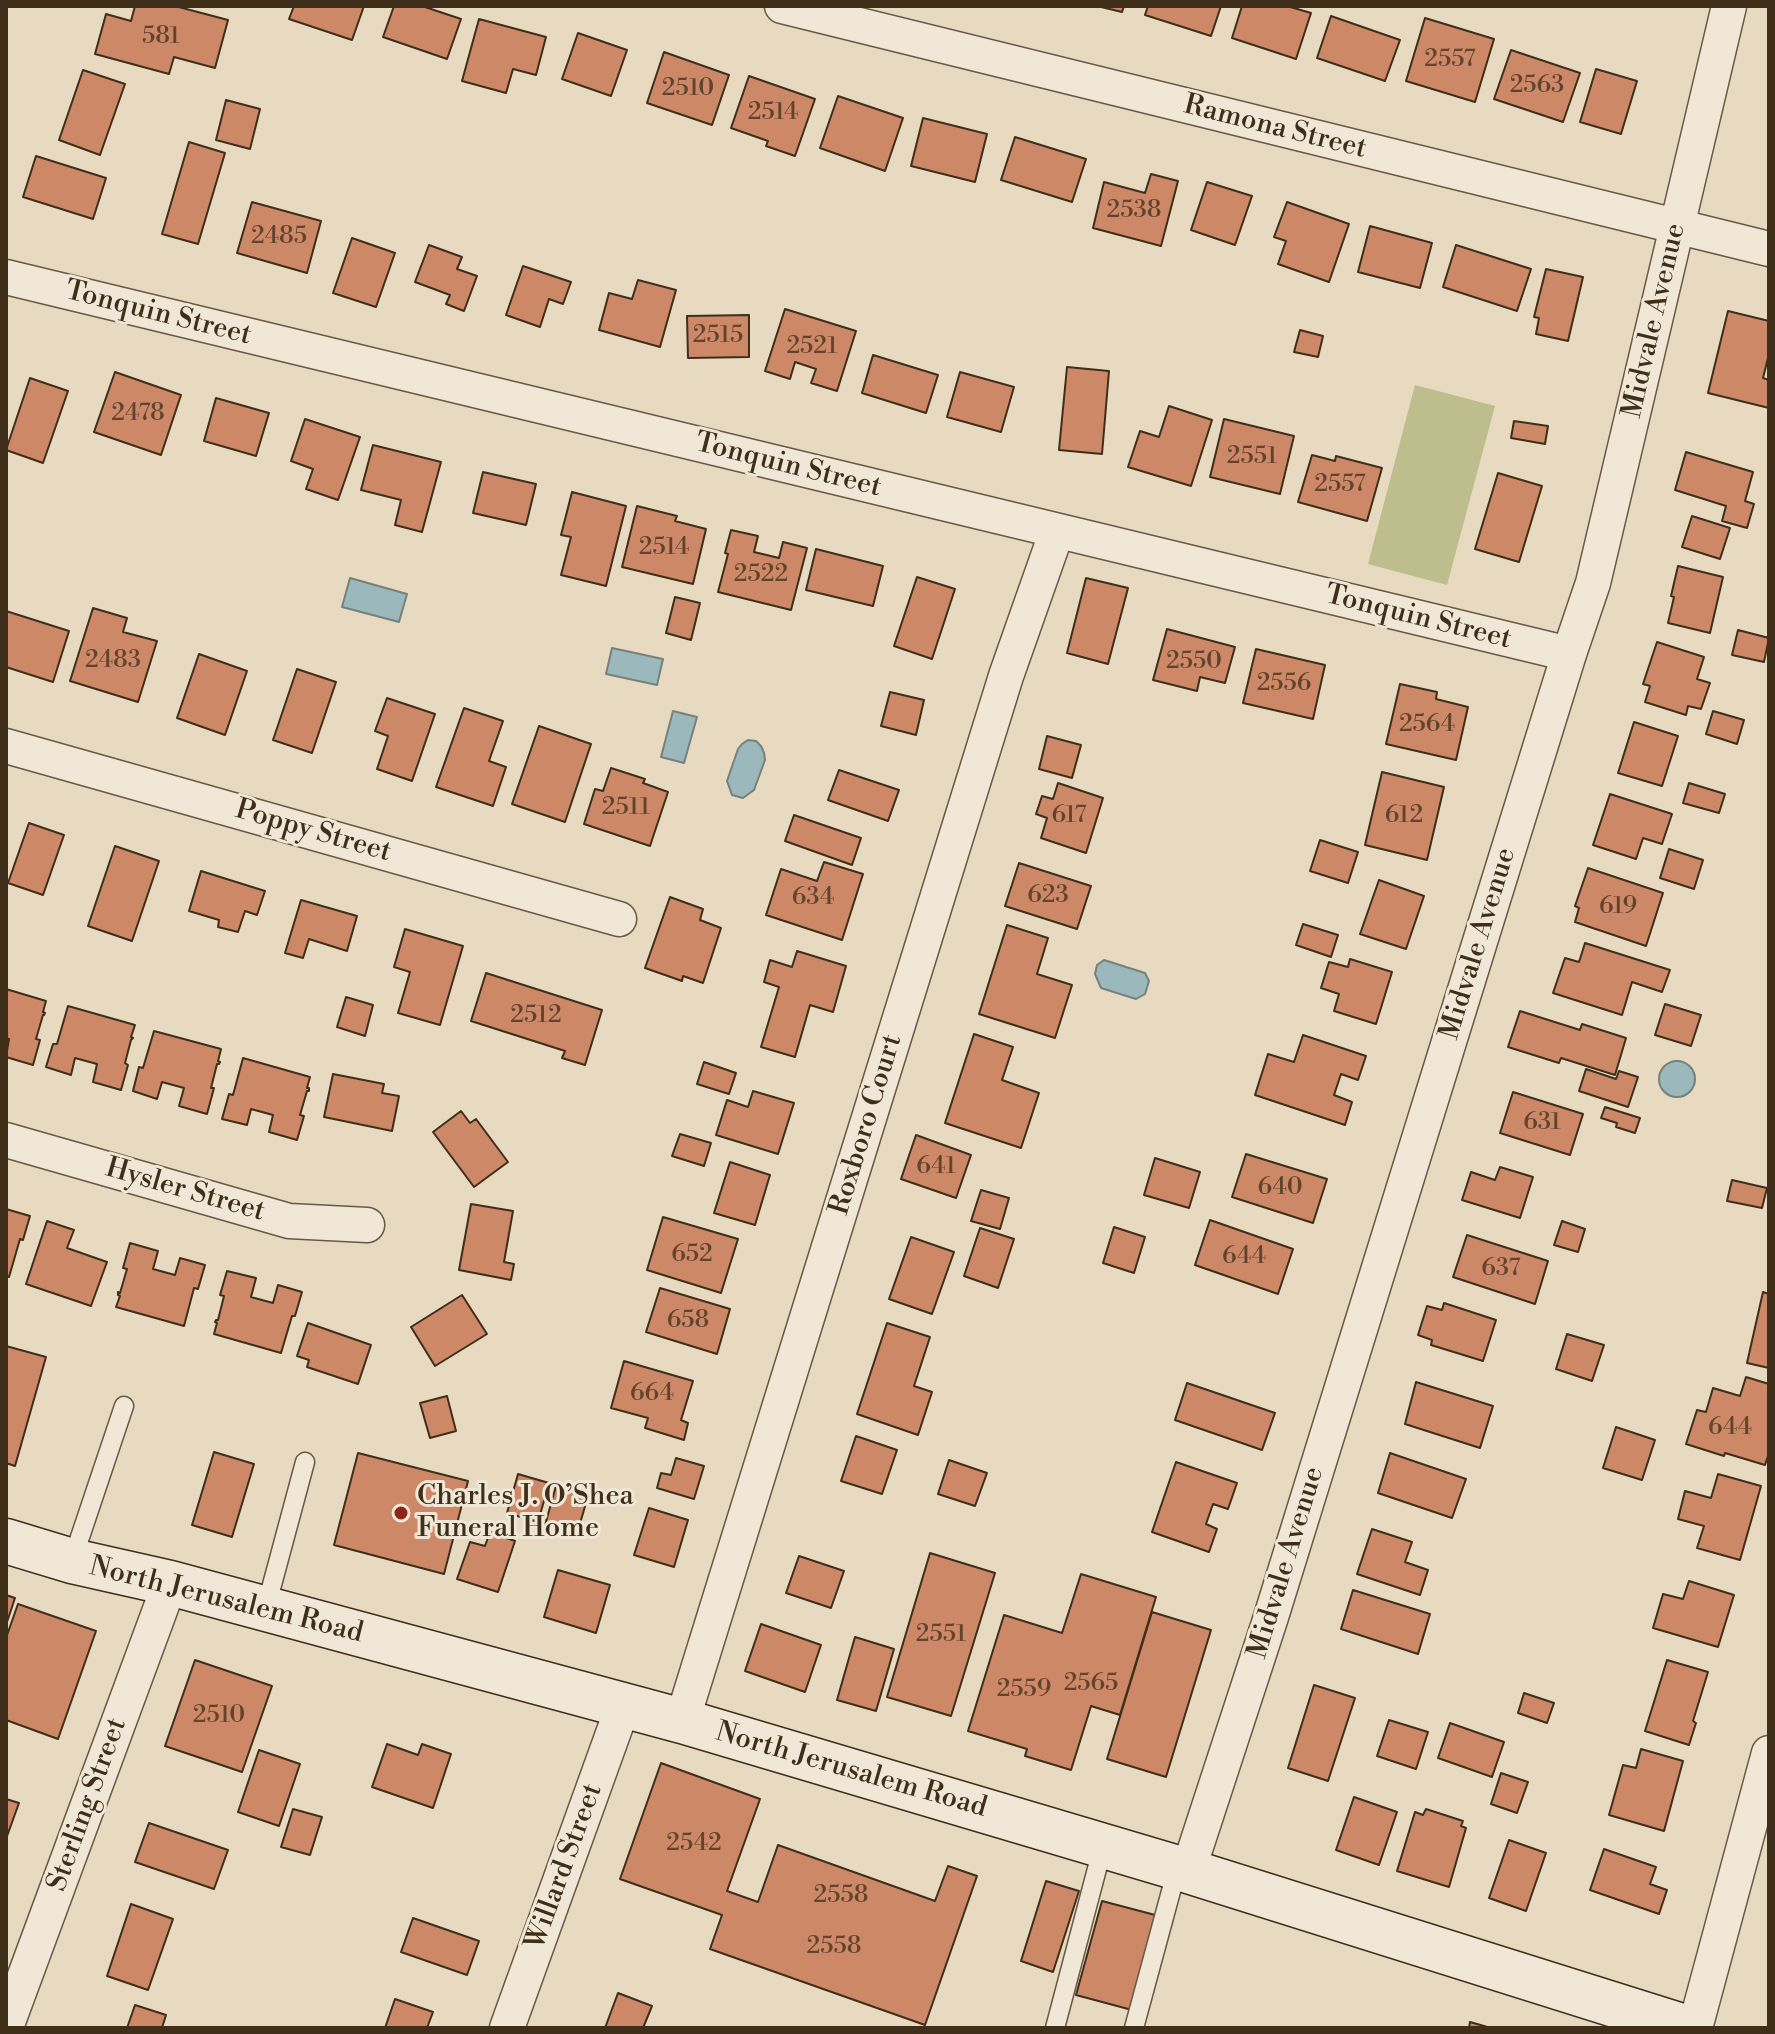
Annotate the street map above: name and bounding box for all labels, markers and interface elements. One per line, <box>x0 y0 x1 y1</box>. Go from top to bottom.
house number: 581 <box>142 23 180 51</box>
house number: 2557 <box>1424 46 1476 74</box>
house number: 2563 <box>1510 72 1564 100</box>
house number: 2510 <box>662 75 714 103</box>
street label: Ramona Street <box>1180 89 1370 167</box>
house number: 2514 <box>748 99 798 127</box>
house number: 2538 <box>1107 197 1161 225</box>
street label: Midvale Avenue <box>1616 220 1694 422</box>
house number: 2485 <box>251 223 307 251</box>
street label: Tonquin Street <box>61 275 255 353</box>
house number: 2515 <box>693 322 743 350</box>
house number: 2521 <box>786 333 838 361</box>
house number: 2478 <box>111 400 165 428</box>
street label: Tonquin Street <box>691 427 885 505</box>
house number: 2551 <box>1227 443 1277 471</box>
house number: 2557 <box>1314 471 1366 499</box>
house number: 2514 <box>639 534 689 562</box>
house number: 2522 <box>734 561 788 589</box>
street label: Tonquin Street <box>1321 579 1515 657</box>
house number: 2483 <box>85 647 141 675</box>
house number: 2550 <box>1166 648 1222 676</box>
house number: 2556 <box>1257 670 1311 698</box>
house number: 2564 <box>1399 711 1455 739</box>
street label: Poppy Street <box>231 794 395 870</box>
house number: 2511 <box>602 794 650 822</box>
house number: 617 <box>1051 802 1087 830</box>
house number: 612 <box>1385 802 1423 830</box>
street label: Midvale Avenue <box>1434 844 1524 1044</box>
house number: 623 <box>1027 882 1069 910</box>
house number: 634 <box>792 884 834 912</box>
house number: 619 <box>1599 893 1637 921</box>
house number: 2512 <box>510 1002 562 1030</box>
street label: Roxboro Court <box>824 1031 910 1219</box>
house number: 631 <box>1523 1109 1561 1137</box>
street label: Hysler Street <box>101 1152 269 1230</box>
house number: 641 <box>916 1153 956 1181</box>
house number: 640 <box>1257 1174 1303 1202</box>
house number: 652 <box>671 1241 713 1269</box>
house number: 644 <box>1222 1243 1266 1271</box>
house number: 637 <box>1481 1255 1521 1283</box>
house number: 658 <box>667 1307 709 1335</box>
house number: 664 <box>630 1380 674 1408</box>
house number: 644 <box>1708 1414 1752 1442</box>
street label: Midvale Avenue <box>1242 1463 1332 1663</box>
place label: Charles J. O’Shea Funeral Home <box>417 1480 634 1546</box>
marker: Charles J. O’Shea Funeral Home <box>392 1504 410 1522</box>
street label: North Jerusalem Road <box>86 1551 366 1651</box>
house number: 2551 <box>916 1621 966 1649</box>
house number: 2565 <box>1064 1670 1118 1698</box>
house number: 2559 <box>997 1676 1051 1704</box>
house number: 2510 <box>193 1702 245 1730</box>
street label: Sterling Street <box>41 1714 135 1896</box>
street label: North Jerusalem Road <box>711 1716 991 1826</box>
street label: Willard Street <box>519 1780 611 1954</box>
house number: 2542 <box>666 1830 722 1858</box>
house number: 2558 <box>814 1882 868 1910</box>
house number: 2558 <box>807 1933 861 1961</box>

